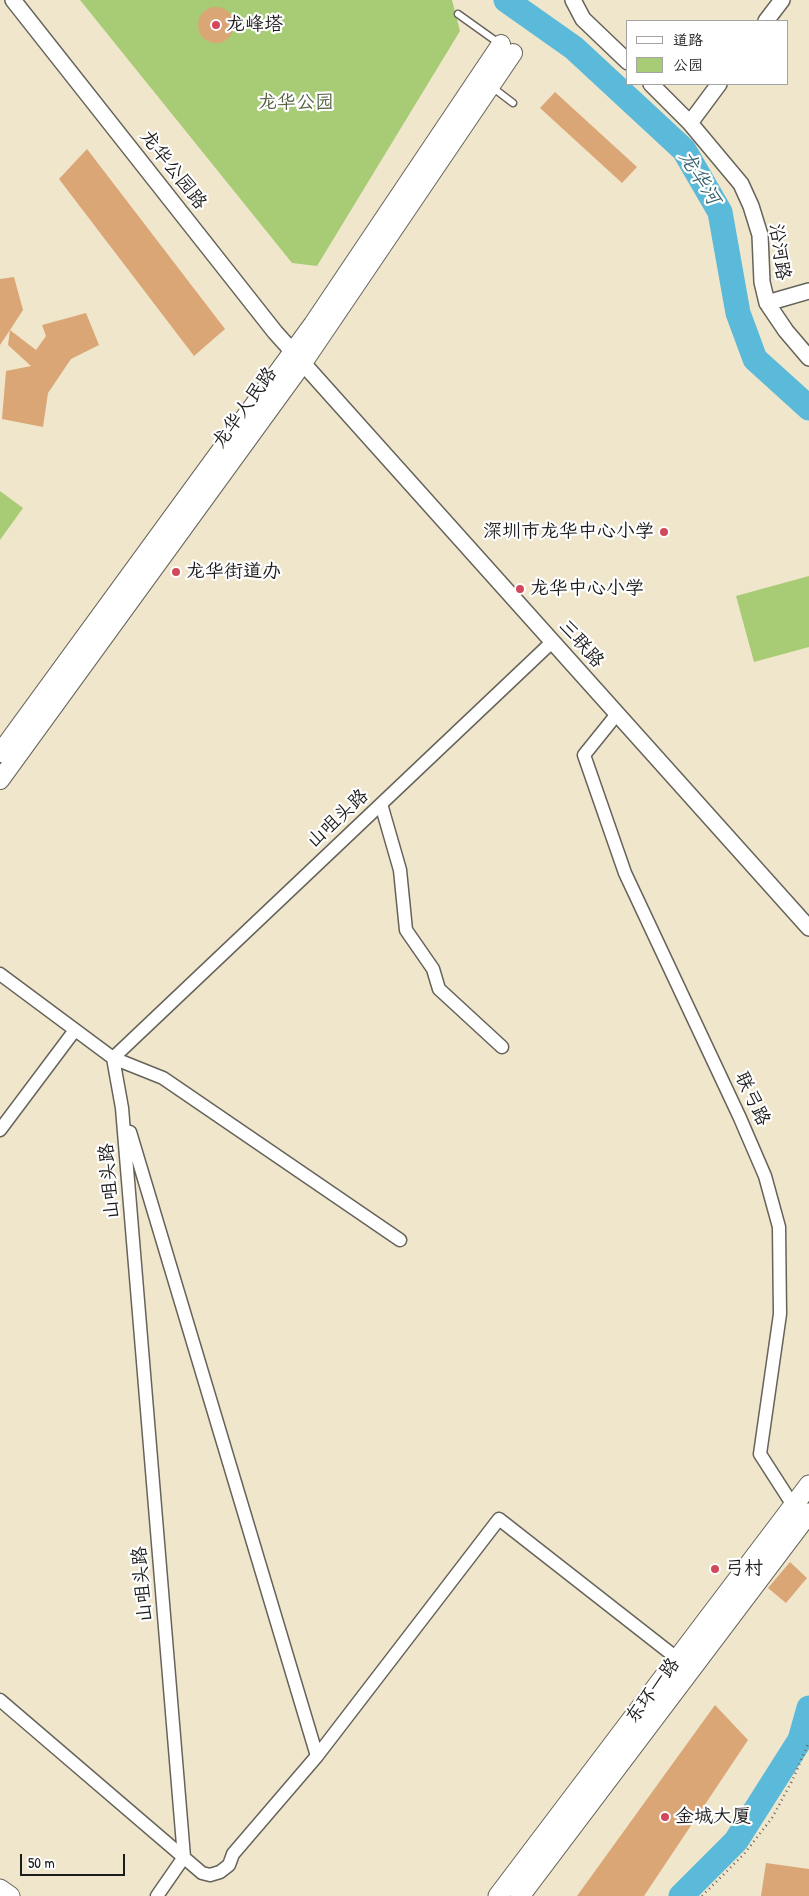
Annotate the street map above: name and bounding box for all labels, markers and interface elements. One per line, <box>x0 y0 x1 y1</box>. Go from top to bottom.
place label: 龙峰塔 <box>226 14 283 36</box>
marker: 龙峰塔 <box>210 19 222 31</box>
legend <box>626 20 789 85</box>
text: 道路 <box>673 29 703 50</box>
text: 公园 <box>673 54 703 75</box>
park label: 龙华公园 <box>258 92 334 114</box>
street label: 龙华公园路 <box>135 126 211 214</box>
water label: 龙华河 <box>673 146 725 210</box>
street label: 沿河路 <box>764 222 794 282</box>
street label: 龙华人民路 <box>208 363 282 453</box>
place label: 深圳市龙华中心小学 <box>483 521 654 543</box>
marker: 深圳市龙华中心小学 <box>658 526 670 538</box>
place label: 龙华街道办 <box>186 561 281 583</box>
marker: 龙华街道办 <box>170 566 182 578</box>
place label: 龙华中心小学 <box>530 578 644 600</box>
marker: 龙华中心小学 <box>514 583 526 595</box>
street label: 三联路 <box>553 615 609 673</box>
street label: 山咀头路 <box>302 785 374 853</box>
street label: 联弓路 <box>730 1068 774 1130</box>
street label: 山咀头路 <box>95 1142 125 1220</box>
street label: 山咀头路 <box>128 1545 158 1623</box>
place label: 弓村 <box>725 1558 763 1580</box>
marker: 弓村 <box>709 1563 721 1575</box>
street label: 东环一路 <box>621 1654 685 1728</box>
place label: 金城大厦 <box>675 1806 751 1828</box>
marker: 金城大厦 <box>659 1811 671 1823</box>
scale bar <box>22 1844 128 1876</box>
text: 50 m <box>28 1852 55 1873</box>

